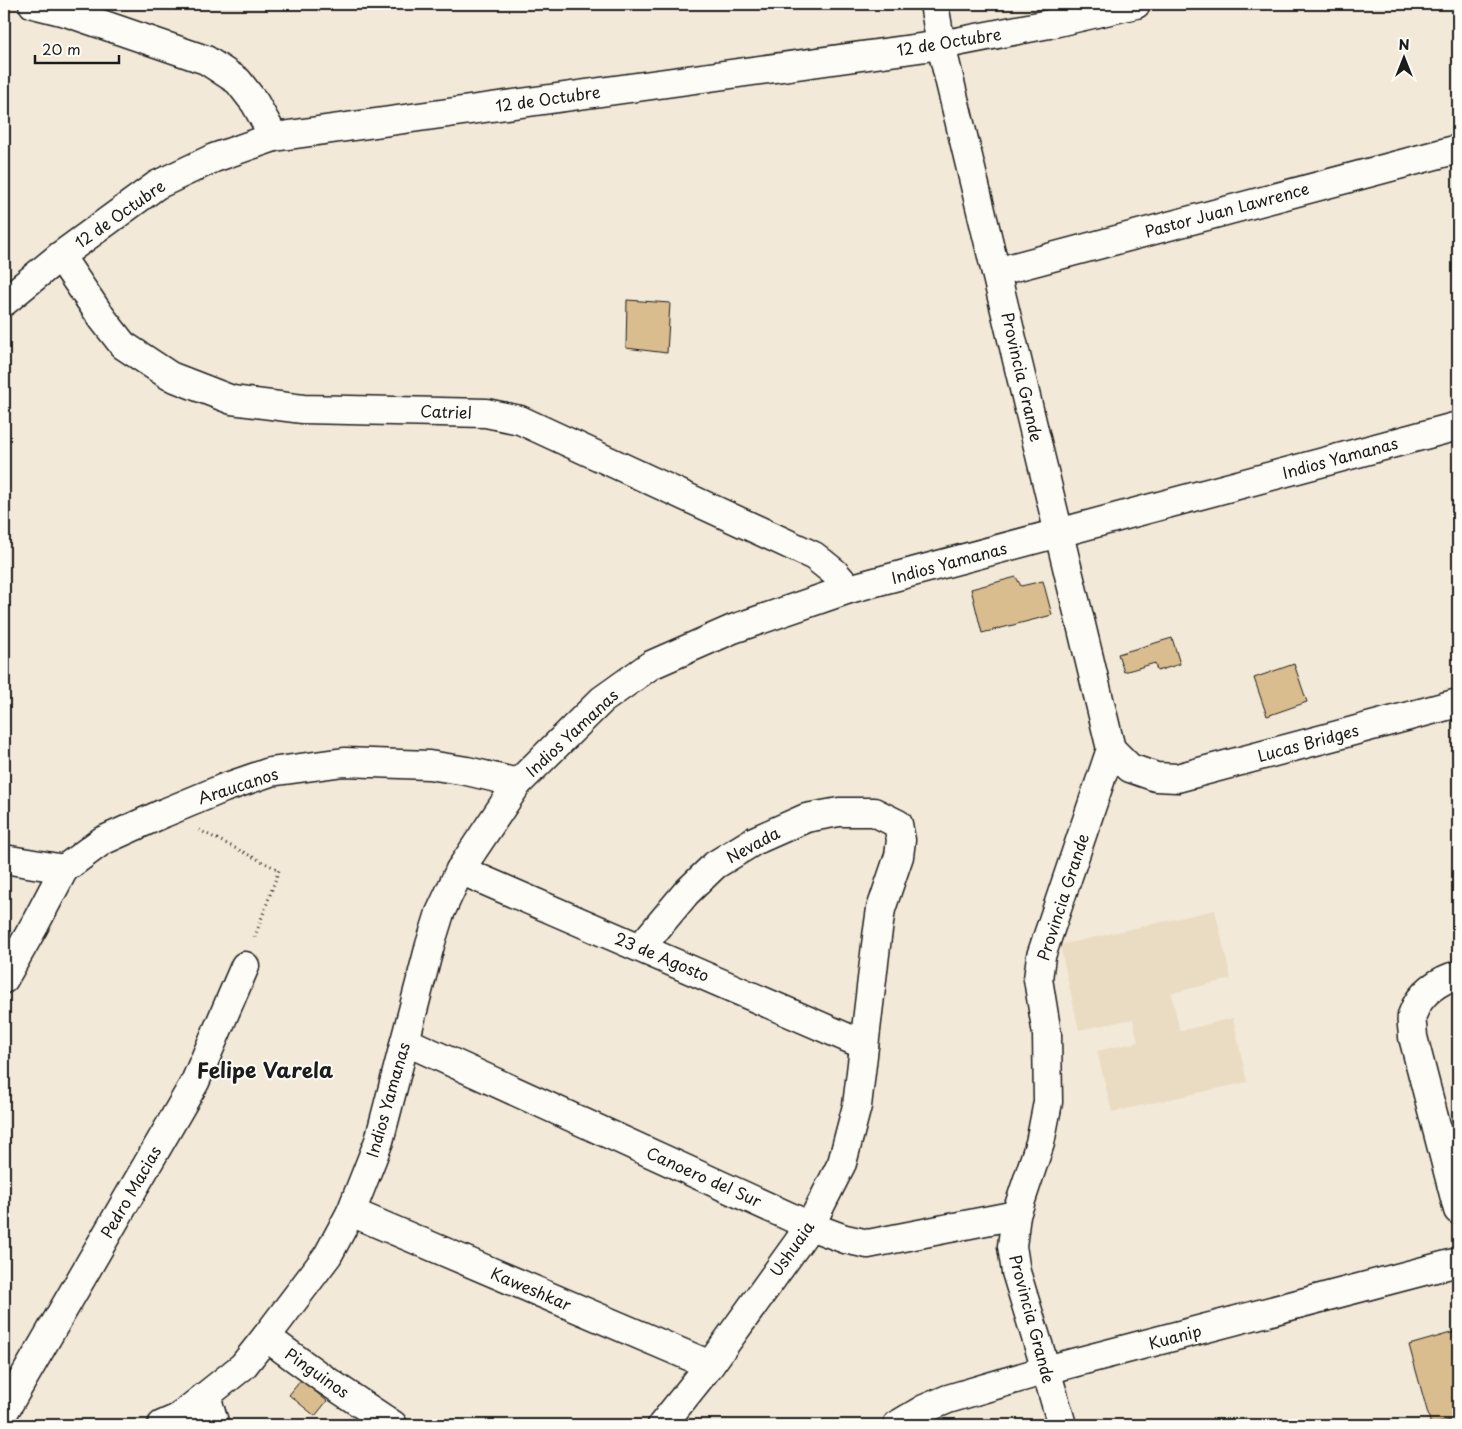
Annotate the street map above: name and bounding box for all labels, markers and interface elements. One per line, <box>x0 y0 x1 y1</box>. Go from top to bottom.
street label: 12 de Octubre <box>895 21 1003 61</box>
scale bar <box>35 32 119 64</box>
north arrow <box>1380 32 1430 82</box>
text: N <box>1398 34 1410 55</box>
text: 20 m <box>42 37 81 60</box>
street label: 12 de Octubre <box>494 79 602 117</box>
street label: 12 de Octubre <box>69 173 170 253</box>
street label: Pastor Juan Lawrence <box>1142 176 1312 243</box>
street label: Provincia Grande <box>996 310 1050 444</box>
street label: Catriel <box>420 398 472 424</box>
street label: Indios Yamanas <box>1279 430 1400 484</box>
street label: Indios Yamanas <box>888 535 1009 589</box>
street label: Indios Yamanas <box>520 683 623 782</box>
street label: Lucas Bridges <box>1255 717 1361 767</box>
street label: Araucanos <box>194 761 281 809</box>
street label: Nevada <box>722 820 784 868</box>
street label: Provincia Grande <box>1030 830 1094 963</box>
street label: 23 de Agosto <box>611 925 714 987</box>
street label: Indios Yamanas <box>359 1039 415 1160</box>
district label: Felipe Varela <box>197 1053 333 1085</box>
street label: Canoero del Sur <box>643 1140 766 1212</box>
street label: Pedro Macias <box>94 1141 166 1242</box>
street label: Ushuaia <box>763 1216 819 1281</box>
street label: Provincia Grande <box>1004 1252 1062 1386</box>
street label: Kaweshkar <box>487 1260 576 1316</box>
street label: Kuanip <box>1146 1317 1204 1355</box>
street label: Pinguinos <box>281 1341 355 1403</box>

